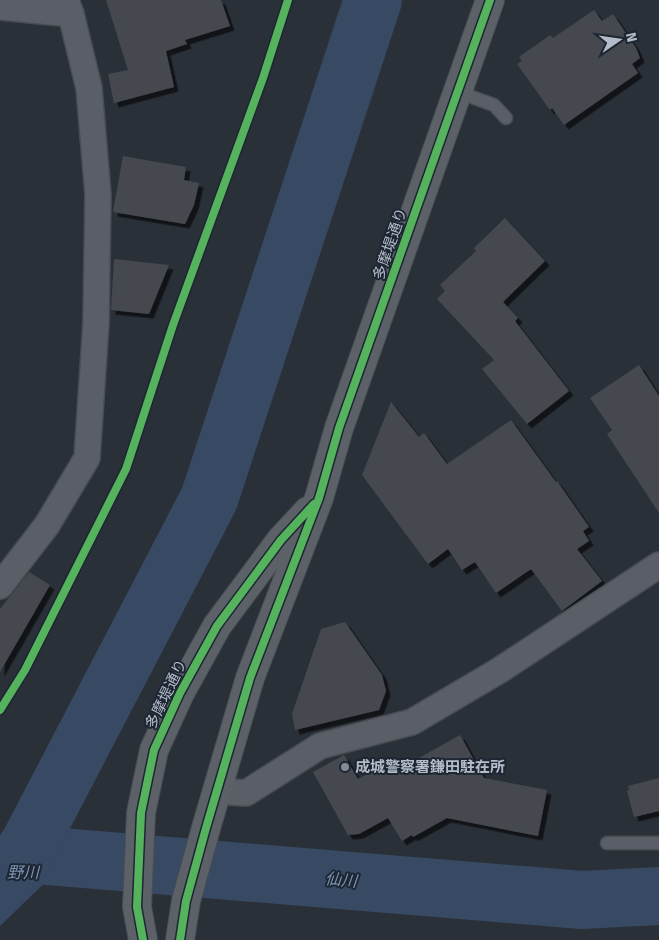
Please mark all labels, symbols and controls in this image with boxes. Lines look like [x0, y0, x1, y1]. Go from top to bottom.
north arrow [594, 15, 644, 65]
text: N [622, 31, 641, 44]
street label: 多摩堤通り [369, 206, 411, 282]
street label: 多摩堤通り [141, 656, 191, 732]
place label: 成城警察署鎌田駐在所 [355, 758, 505, 776]
marker: 成城警察署鎌田駐在所 [339, 761, 351, 773]
water label: 野川 [7, 863, 41, 882]
water label: 仙川 [324, 869, 360, 891]

